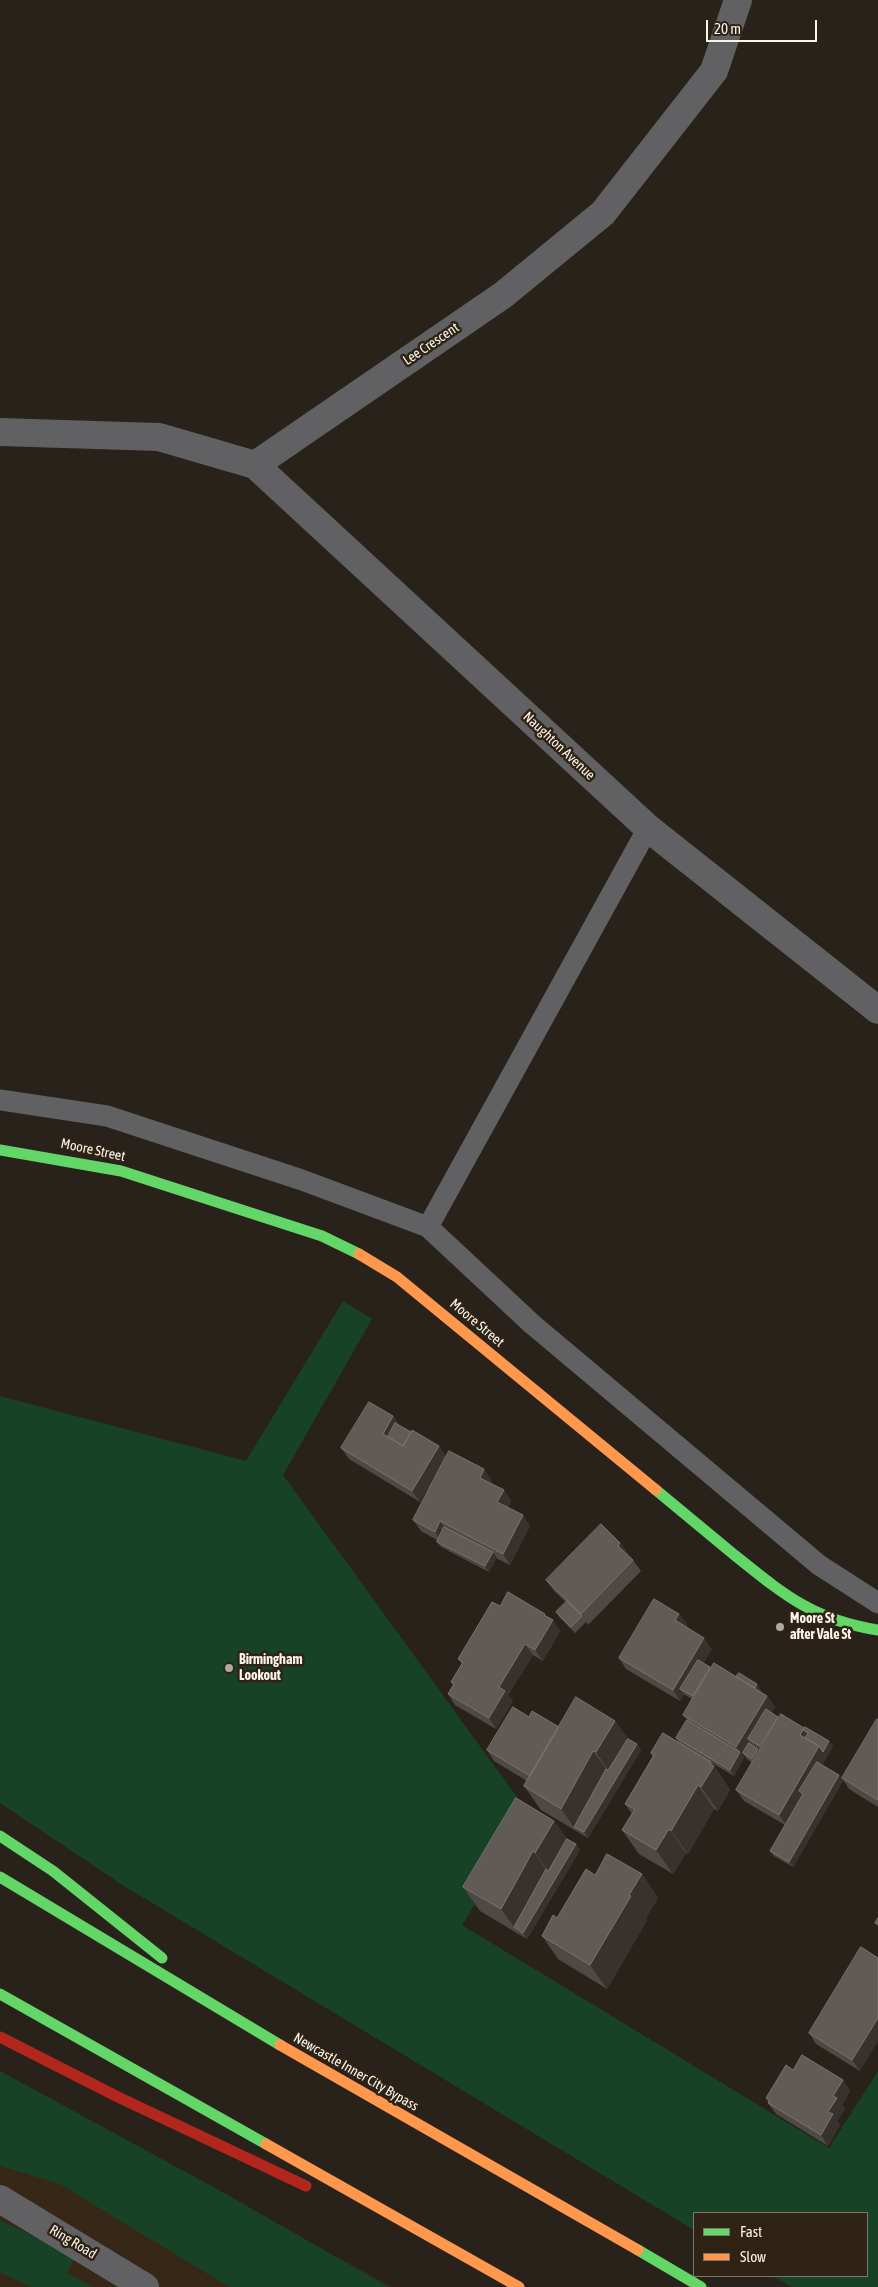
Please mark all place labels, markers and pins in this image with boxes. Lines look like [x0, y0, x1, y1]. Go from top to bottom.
place label: Moore St after Vale St [790, 1611, 851, 1644]
marker: Moore St after Vale St [774, 1621, 786, 1633]
place label: Birmingham Lookout [239, 1652, 302, 1684]
marker: Birmingham Lookout [223, 1662, 235, 1674]

